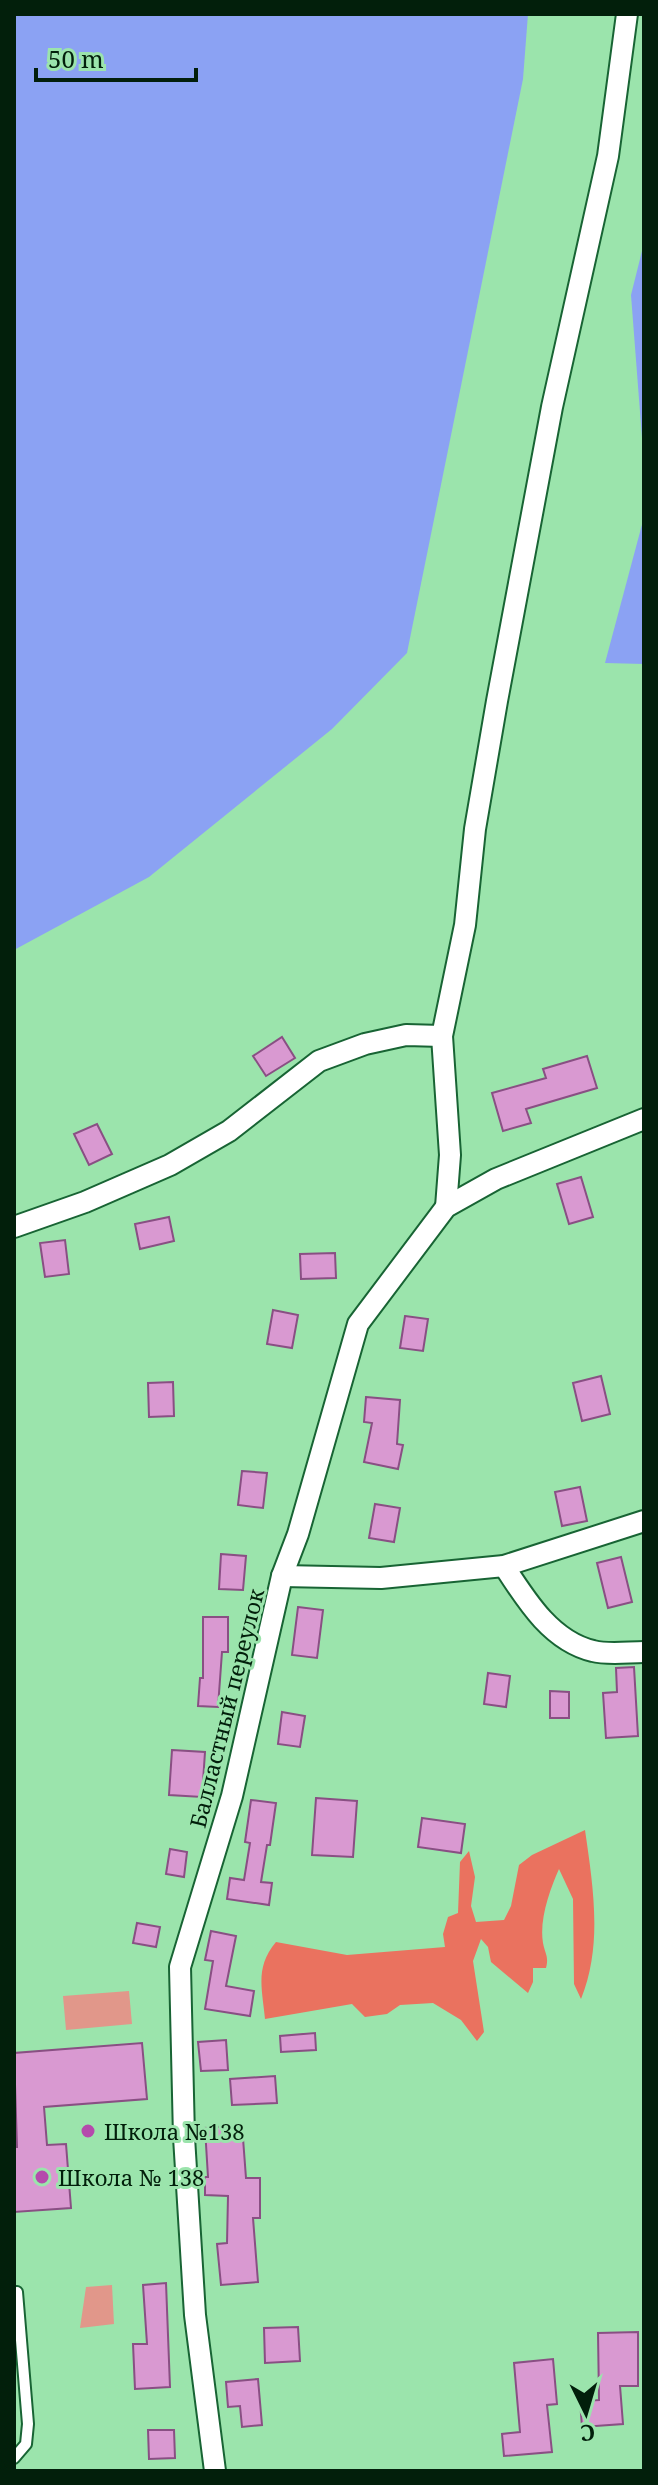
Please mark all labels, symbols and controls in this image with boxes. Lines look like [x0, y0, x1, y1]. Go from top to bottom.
scale bar [36, 32, 196, 82]
text: 50 m [48, 42, 104, 75]
street label: Балластный переулок [182, 1584, 270, 1831]
place label: Школа №138 [104, 2116, 245, 2146]
marker: Школа №138 [79, 2122, 97, 2140]
place label: Школа № 138 [58, 2162, 204, 2192]
marker: Школа № 138 [33, 2168, 51, 2186]
north arrow [546, 2373, 626, 2453]
text: С [579, 2418, 596, 2449]

